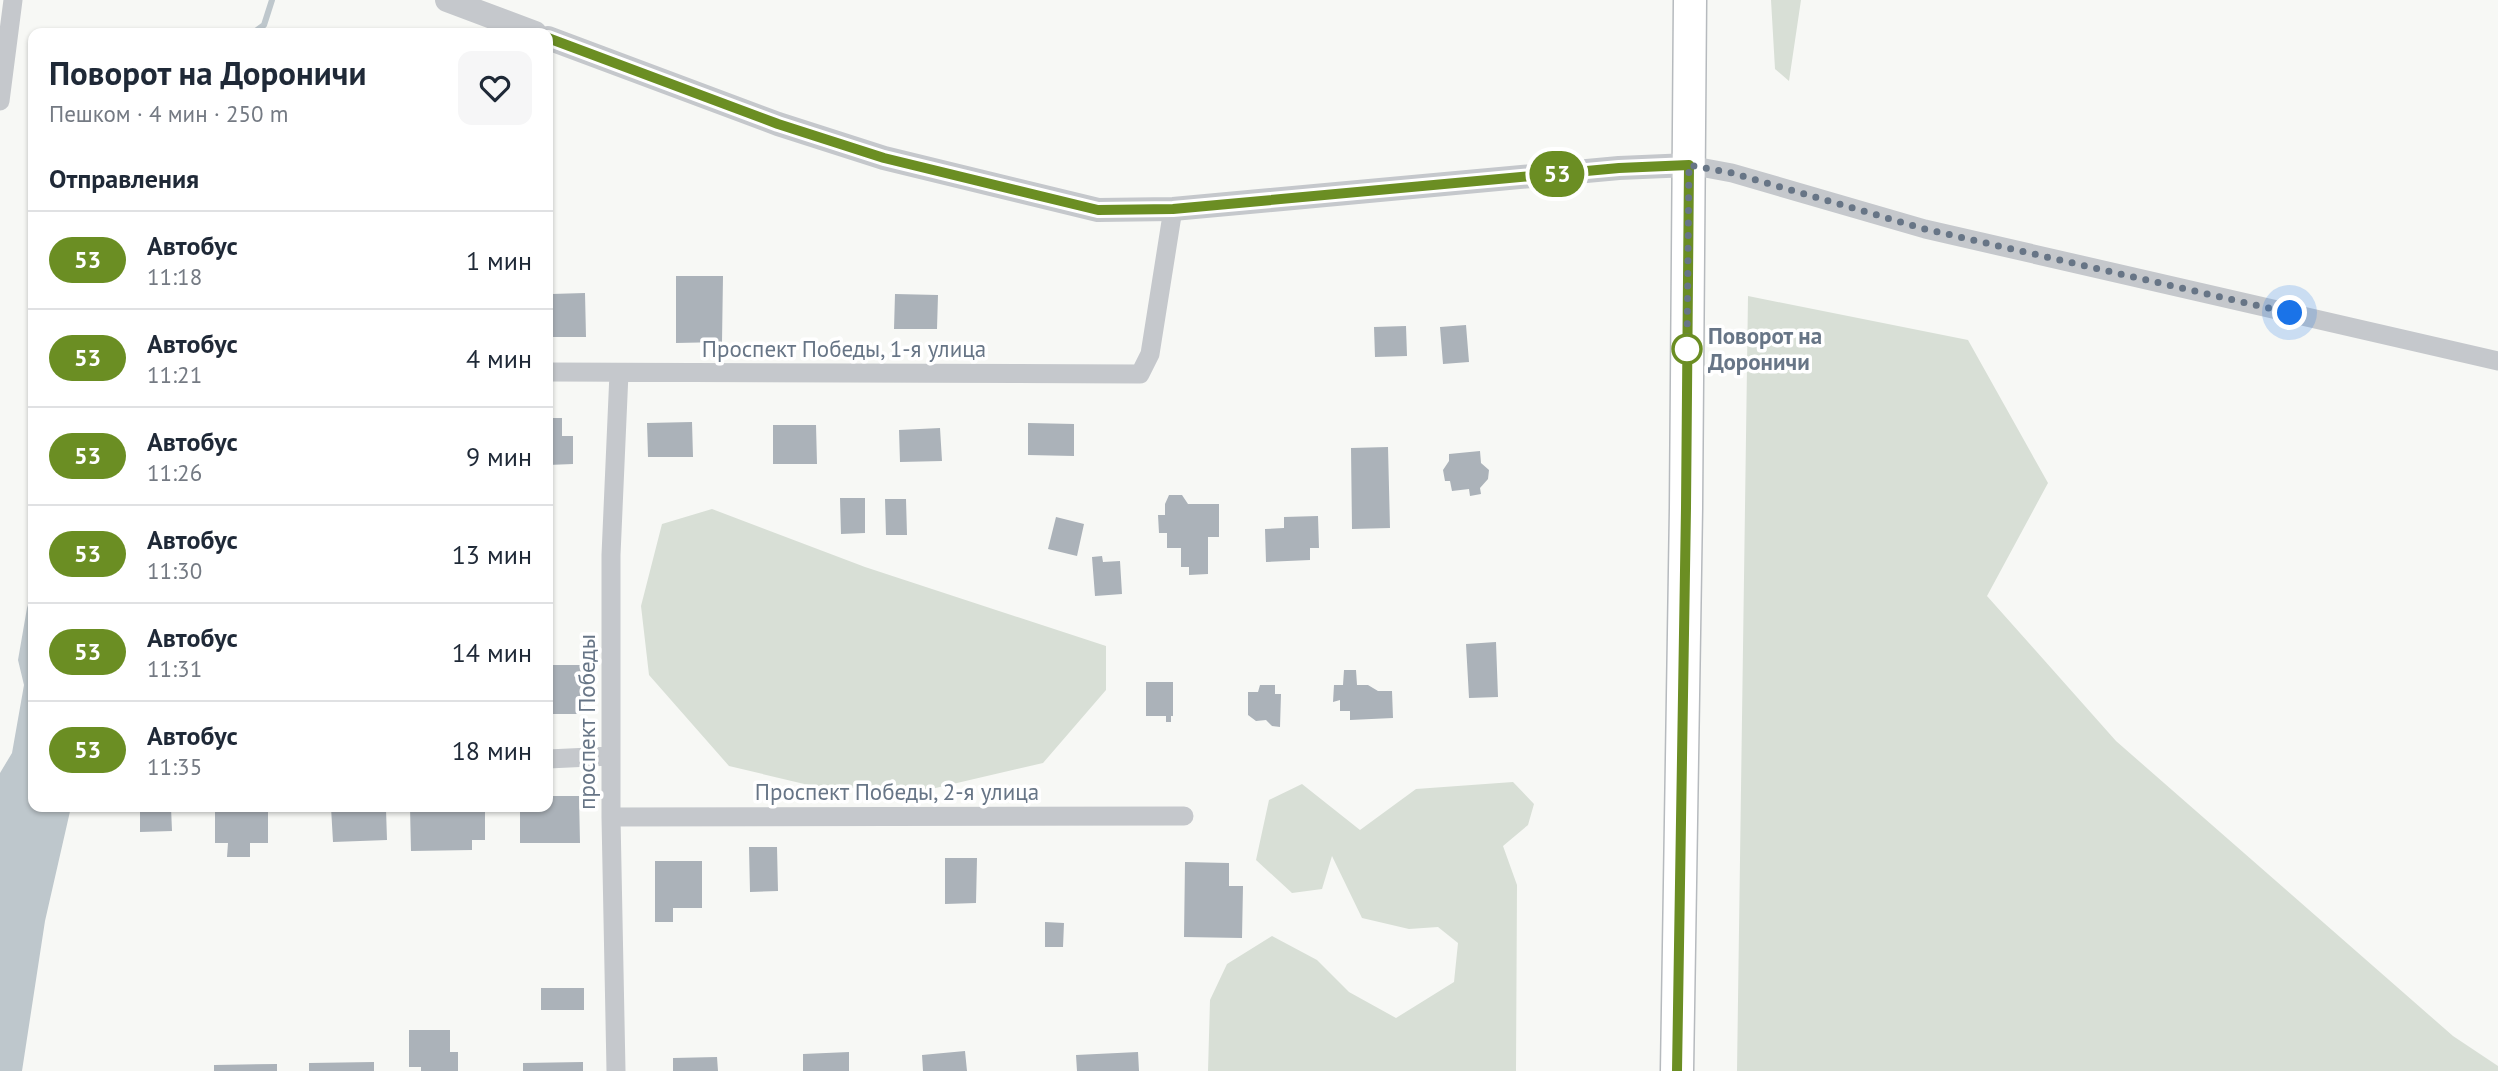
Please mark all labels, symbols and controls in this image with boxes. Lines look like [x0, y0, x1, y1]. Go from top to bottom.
text: Поворот на Дороничи [49, 51, 366, 94]
button: heart [458, 51, 532, 125]
text: Пешком · 4 мин · 250 m [49, 99, 288, 128]
line badge: 53 [1526, 151, 1588, 197]
text: 53 [1543, 158, 1571, 189]
text: Отправления [49, 162, 199, 195]
text: Автобус [147, 229, 238, 262]
text: 53 [74, 244, 101, 275]
text: 1 мин [466, 244, 532, 277]
text: 11:18 [147, 262, 202, 291]
your location [2272, 295, 2307, 330]
place label: Поворот на Дороничи [1708, 321, 1822, 376]
text: Автобус [147, 327, 238, 360]
street label: Проспект Победы, 1-я улица [702, 334, 986, 363]
marker: Поворот на Дороничи [1672, 334, 1702, 364]
text: 53 [74, 342, 101, 373]
text: 4 мин [466, 342, 532, 375]
text: 11:21 [147, 360, 202, 389]
text: Автобус [147, 425, 238, 458]
text: 53 [74, 440, 101, 471]
text: 9 мин [466, 440, 532, 473]
text: 11:26 [147, 458, 202, 487]
text: Автобус [147, 523, 238, 556]
text: 53 [74, 538, 101, 569]
text: 13 мин [452, 538, 532, 571]
text: 11:30 [147, 556, 202, 585]
text: Автобус [147, 621, 238, 654]
street label: проспект Победы [572, 634, 601, 810]
text: 53 [74, 636, 101, 667]
text: 14 мин [452, 636, 532, 669]
text: 11:31 [147, 654, 202, 683]
text: Автобус [147, 719, 238, 752]
text: 53 [74, 734, 101, 765]
text: 18 мин [452, 734, 532, 767]
text: 11:35 [147, 752, 202, 781]
street label: Проспект Победы, 2-я улица [755, 777, 1039, 806]

